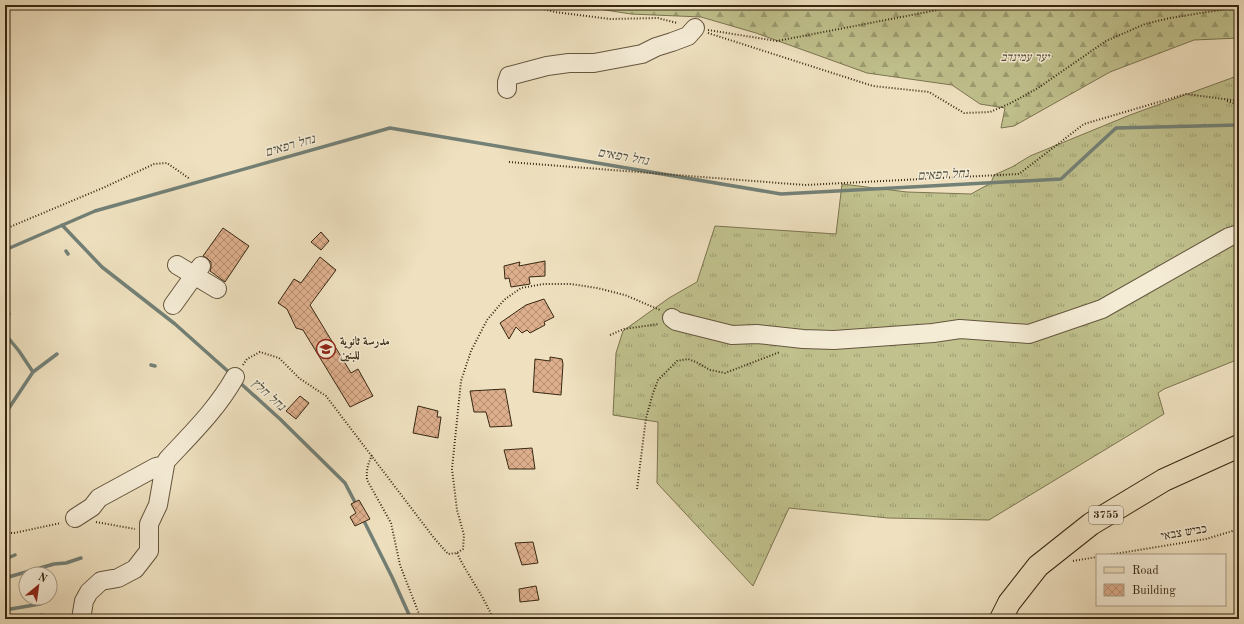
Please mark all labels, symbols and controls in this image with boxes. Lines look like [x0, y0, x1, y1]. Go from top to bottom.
park label: יער עמינדב [1001, 52, 1051, 64]
water label: נחל רפאים [263, 131, 318, 159]
water label: נחל רפאים [596, 145, 651, 168]
water label: נחל רפאים [917, 166, 971, 183]
place label: مدرسة ثانوية للبنين [340, 335, 390, 362]
school or university icon: مدرسة ثانوية للبنين [315, 338, 337, 360]
water label: נחל חלץ [249, 376, 289, 414]
road number: 3755 [1089, 506, 1123, 524]
street label: כביש צבאי [1160, 523, 1208, 543]
legend [1096, 554, 1226, 606]
text: Road [1132, 565, 1159, 577]
north arrow [18, 566, 58, 606]
text: N [36, 572, 49, 586]
text: Building [1132, 585, 1176, 597]

